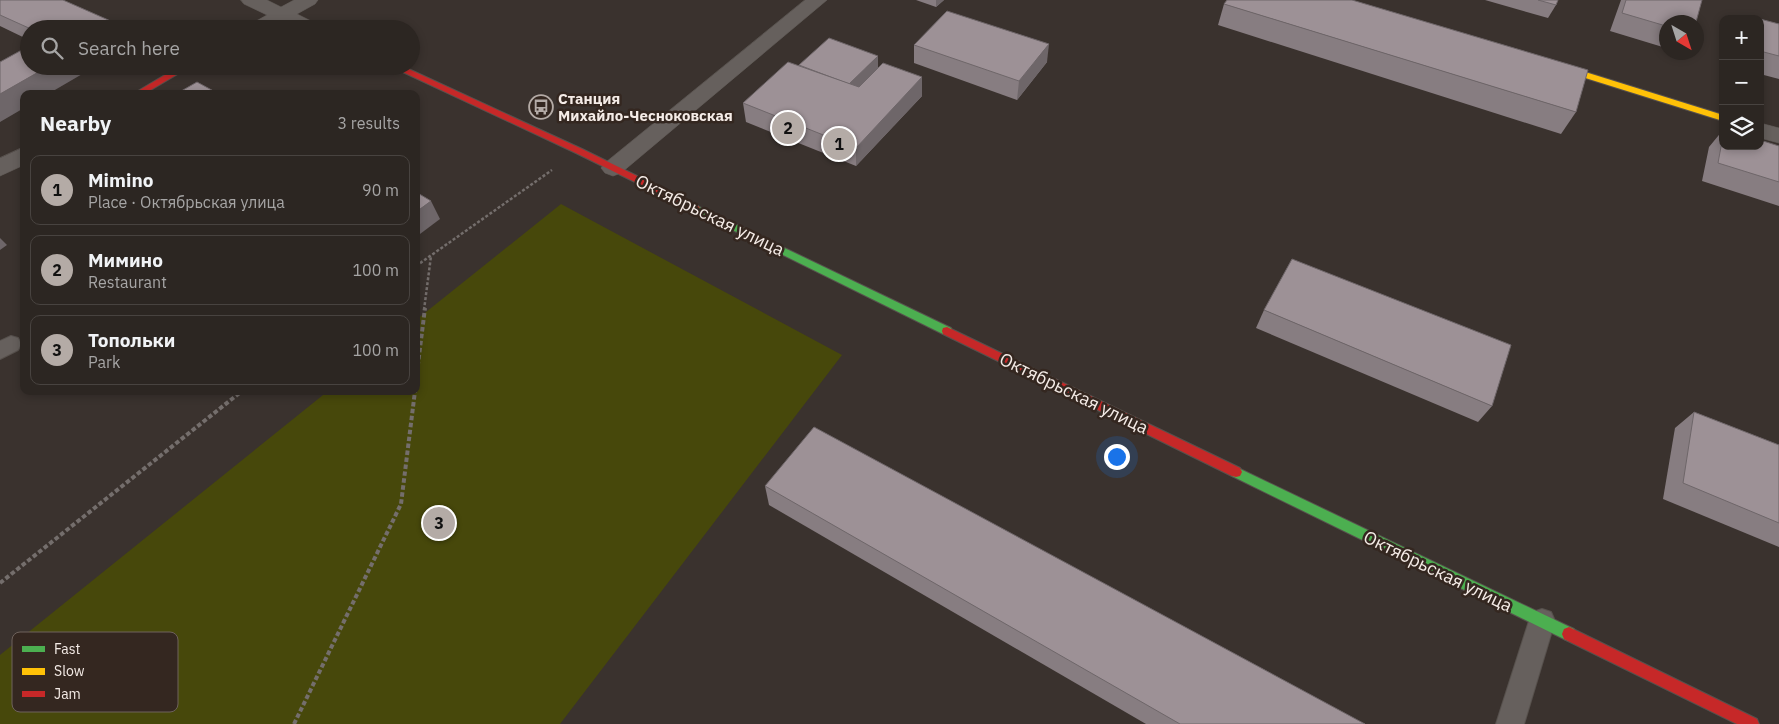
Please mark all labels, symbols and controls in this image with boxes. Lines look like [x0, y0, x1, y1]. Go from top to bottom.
north arrow [1659, 15, 1704, 60]
map controls [1719, 15, 1764, 150]
button: + [1719, 15, 1764, 60]
search box [20, 20, 420, 75]
icon: search [38, 34, 66, 62]
text: Search here [78, 36, 180, 60]
button: − [1719, 60, 1764, 105]
place label: Станция Михайло-Чесноковская [558, 89, 733, 125]
bus stop icon: Станция Михайло-Чесноковская [528, 94, 554, 120]
button: layers [1719, 105, 1764, 150]
text: Nearby [40, 109, 111, 137]
pin: 2 [772, 109, 804, 147]
text: 3 results [337, 113, 400, 133]
pin: 1 [823, 125, 855, 163]
text: Mimino [88, 168, 153, 192]
street label: Октябрьская улица [632, 169, 789, 261]
text: 1 [52, 180, 62, 200]
text: 90 m [362, 180, 399, 200]
text: Place · Октябрьская улица [88, 192, 285, 212]
text: Мимино [88, 248, 163, 272]
text: 2 [52, 260, 62, 280]
text: 100 m [352, 260, 399, 280]
text: Restaurant [88, 272, 167, 292]
text: Топольки [88, 328, 175, 352]
text: 3 [52, 340, 62, 360]
text: 100 m [352, 340, 399, 360]
street label: Октябрьская улица [996, 347, 1153, 439]
text: Park [88, 352, 120, 372]
your location [1104, 444, 1130, 470]
pin: 3 [423, 504, 455, 542]
street label: Октябрьская улица [1360, 525, 1517, 617]
legend [12, 632, 178, 712]
text: Fast [54, 640, 80, 658]
text: Slow [54, 662, 85, 680]
text: Jam [54, 685, 81, 703]

